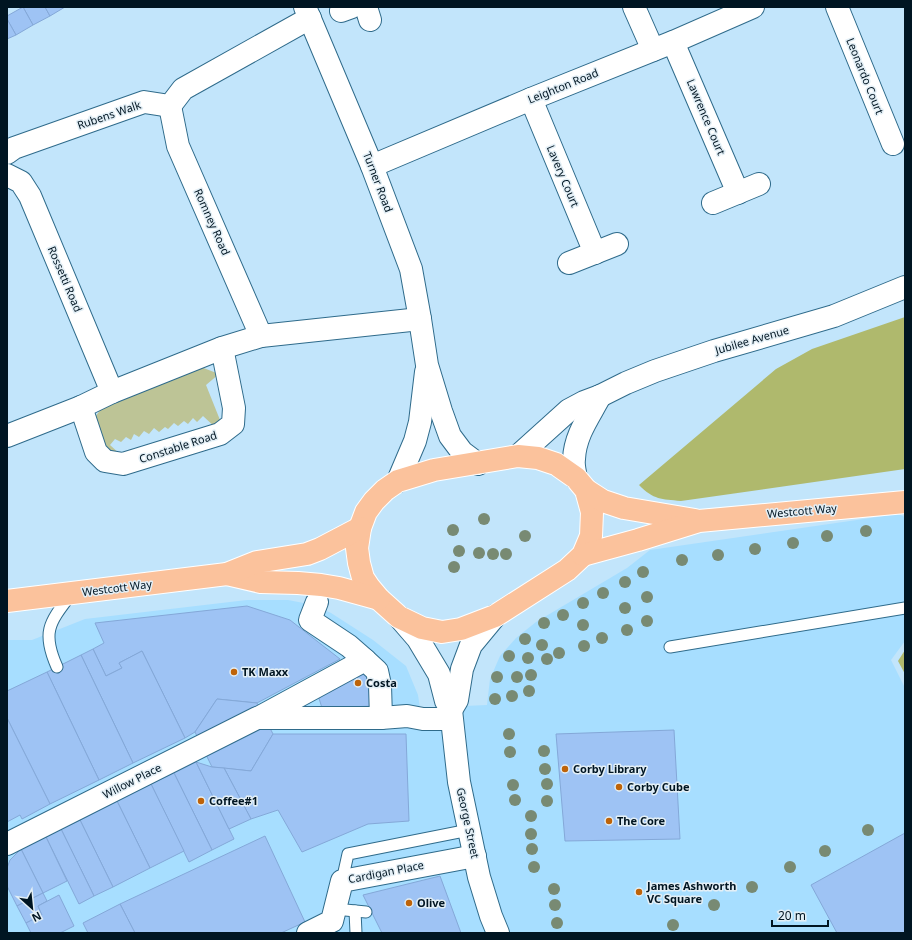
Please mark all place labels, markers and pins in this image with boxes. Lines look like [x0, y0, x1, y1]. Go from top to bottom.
place label: TK Maxx [242, 664, 289, 679]
marker: TK Maxx [229, 667, 239, 677]
place label: Costa [366, 675, 397, 690]
marker: Costa [353, 678, 363, 688]
place label: Corby Library [573, 761, 647, 776]
marker: Corby Library [560, 764, 570, 774]
place label: Corby Cube [627, 779, 690, 794]
marker: Corby Cube [614, 782, 624, 792]
place label: Coffee#1 [209, 793, 258, 808]
marker: Coffee#1 [196, 796, 206, 806]
place label: The Core [617, 813, 666, 828]
marker: The Core [604, 816, 614, 826]
place label: James Ashworth VC Square [646, 878, 736, 906]
marker: James Ashworth VC Square [634, 887, 644, 897]
place label: Olive [417, 895, 446, 910]
marker: Olive [404, 898, 414, 908]

